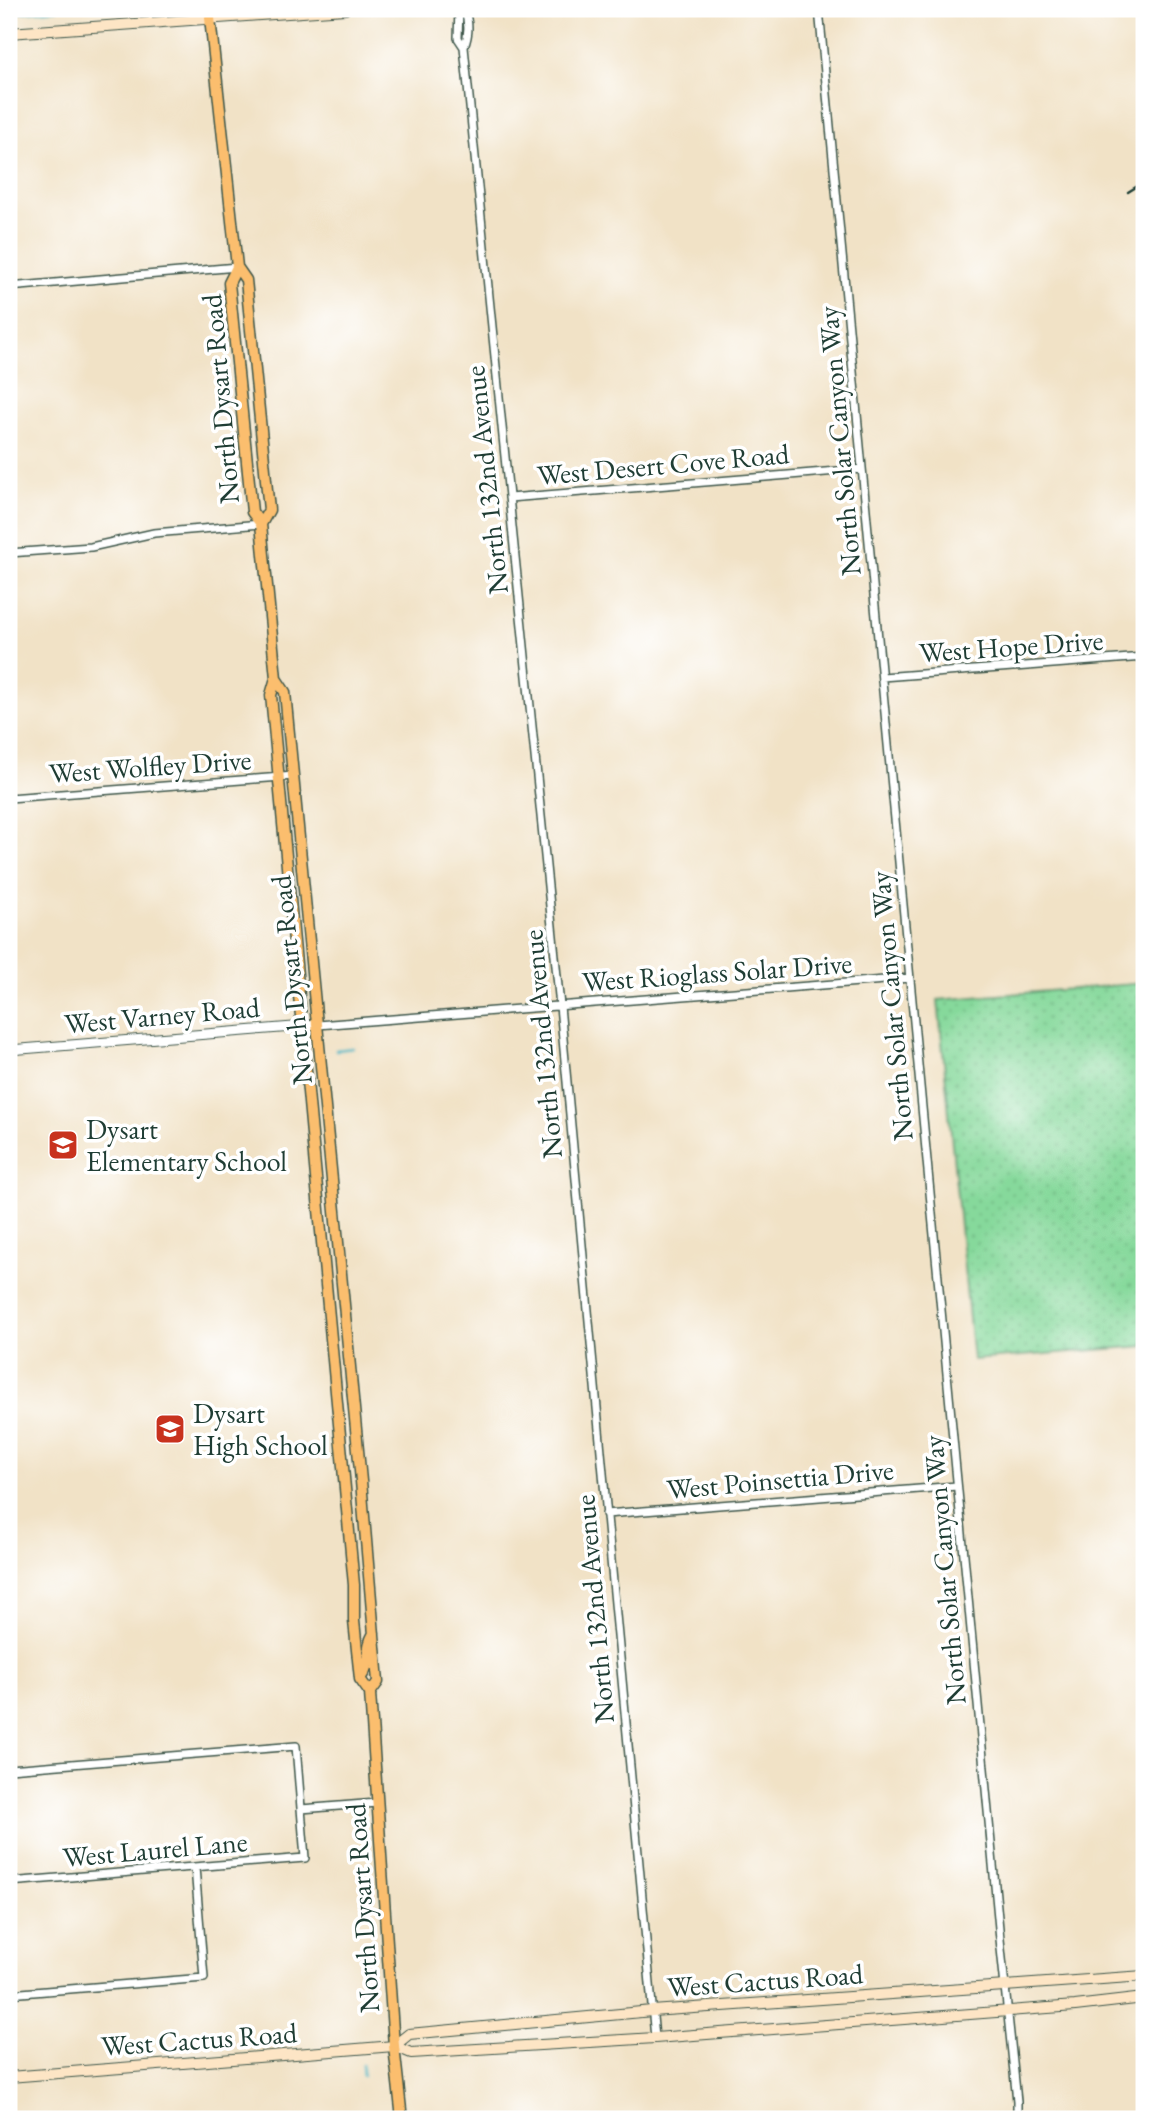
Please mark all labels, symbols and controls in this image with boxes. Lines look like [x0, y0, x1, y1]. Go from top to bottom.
street label: North Dysart Road [193, 292, 247, 505]
street label: North Solar Canyon Way [809, 304, 869, 577]
street label: North 132nd Avenue [456, 364, 516, 596]
street label: West Desert Cove Road [535, 435, 791, 493]
street label: West Hope Drive [918, 622, 1104, 670]
street label: West Wolfley Drive [47, 741, 253, 791]
street label: North Solar Canyon Way [861, 869, 921, 1142]
street label: North Dysart Road [262, 873, 320, 1086]
street label: North 132nd Avenue [514, 928, 570, 1160]
street label: West Rioglass Solar Drive [581, 945, 853, 999]
street label: West Varney Road [63, 988, 262, 1041]
place label: Dysart Elementary School [86, 1111, 287, 1179]
school or university icon: Dysart Elementary School [46, 1128, 80, 1162]
place label: Dysart High School [193, 1395, 328, 1463]
school or university icon: Dysart High School [153, 1412, 187, 1446]
street label: North Solar Canyon Way [914, 1433, 974, 1706]
street label: West Poinsettia Drive [665, 1451, 895, 1507]
street label: North 132nd Avenue [566, 1493, 622, 1725]
street label: North Dysart Road [337, 1801, 387, 2014]
street label: West Laurel Lane [61, 1823, 249, 1875]
street label: West Cactus Road [666, 1955, 865, 2005]
street label: West Cactus Road [100, 2014, 299, 2064]

